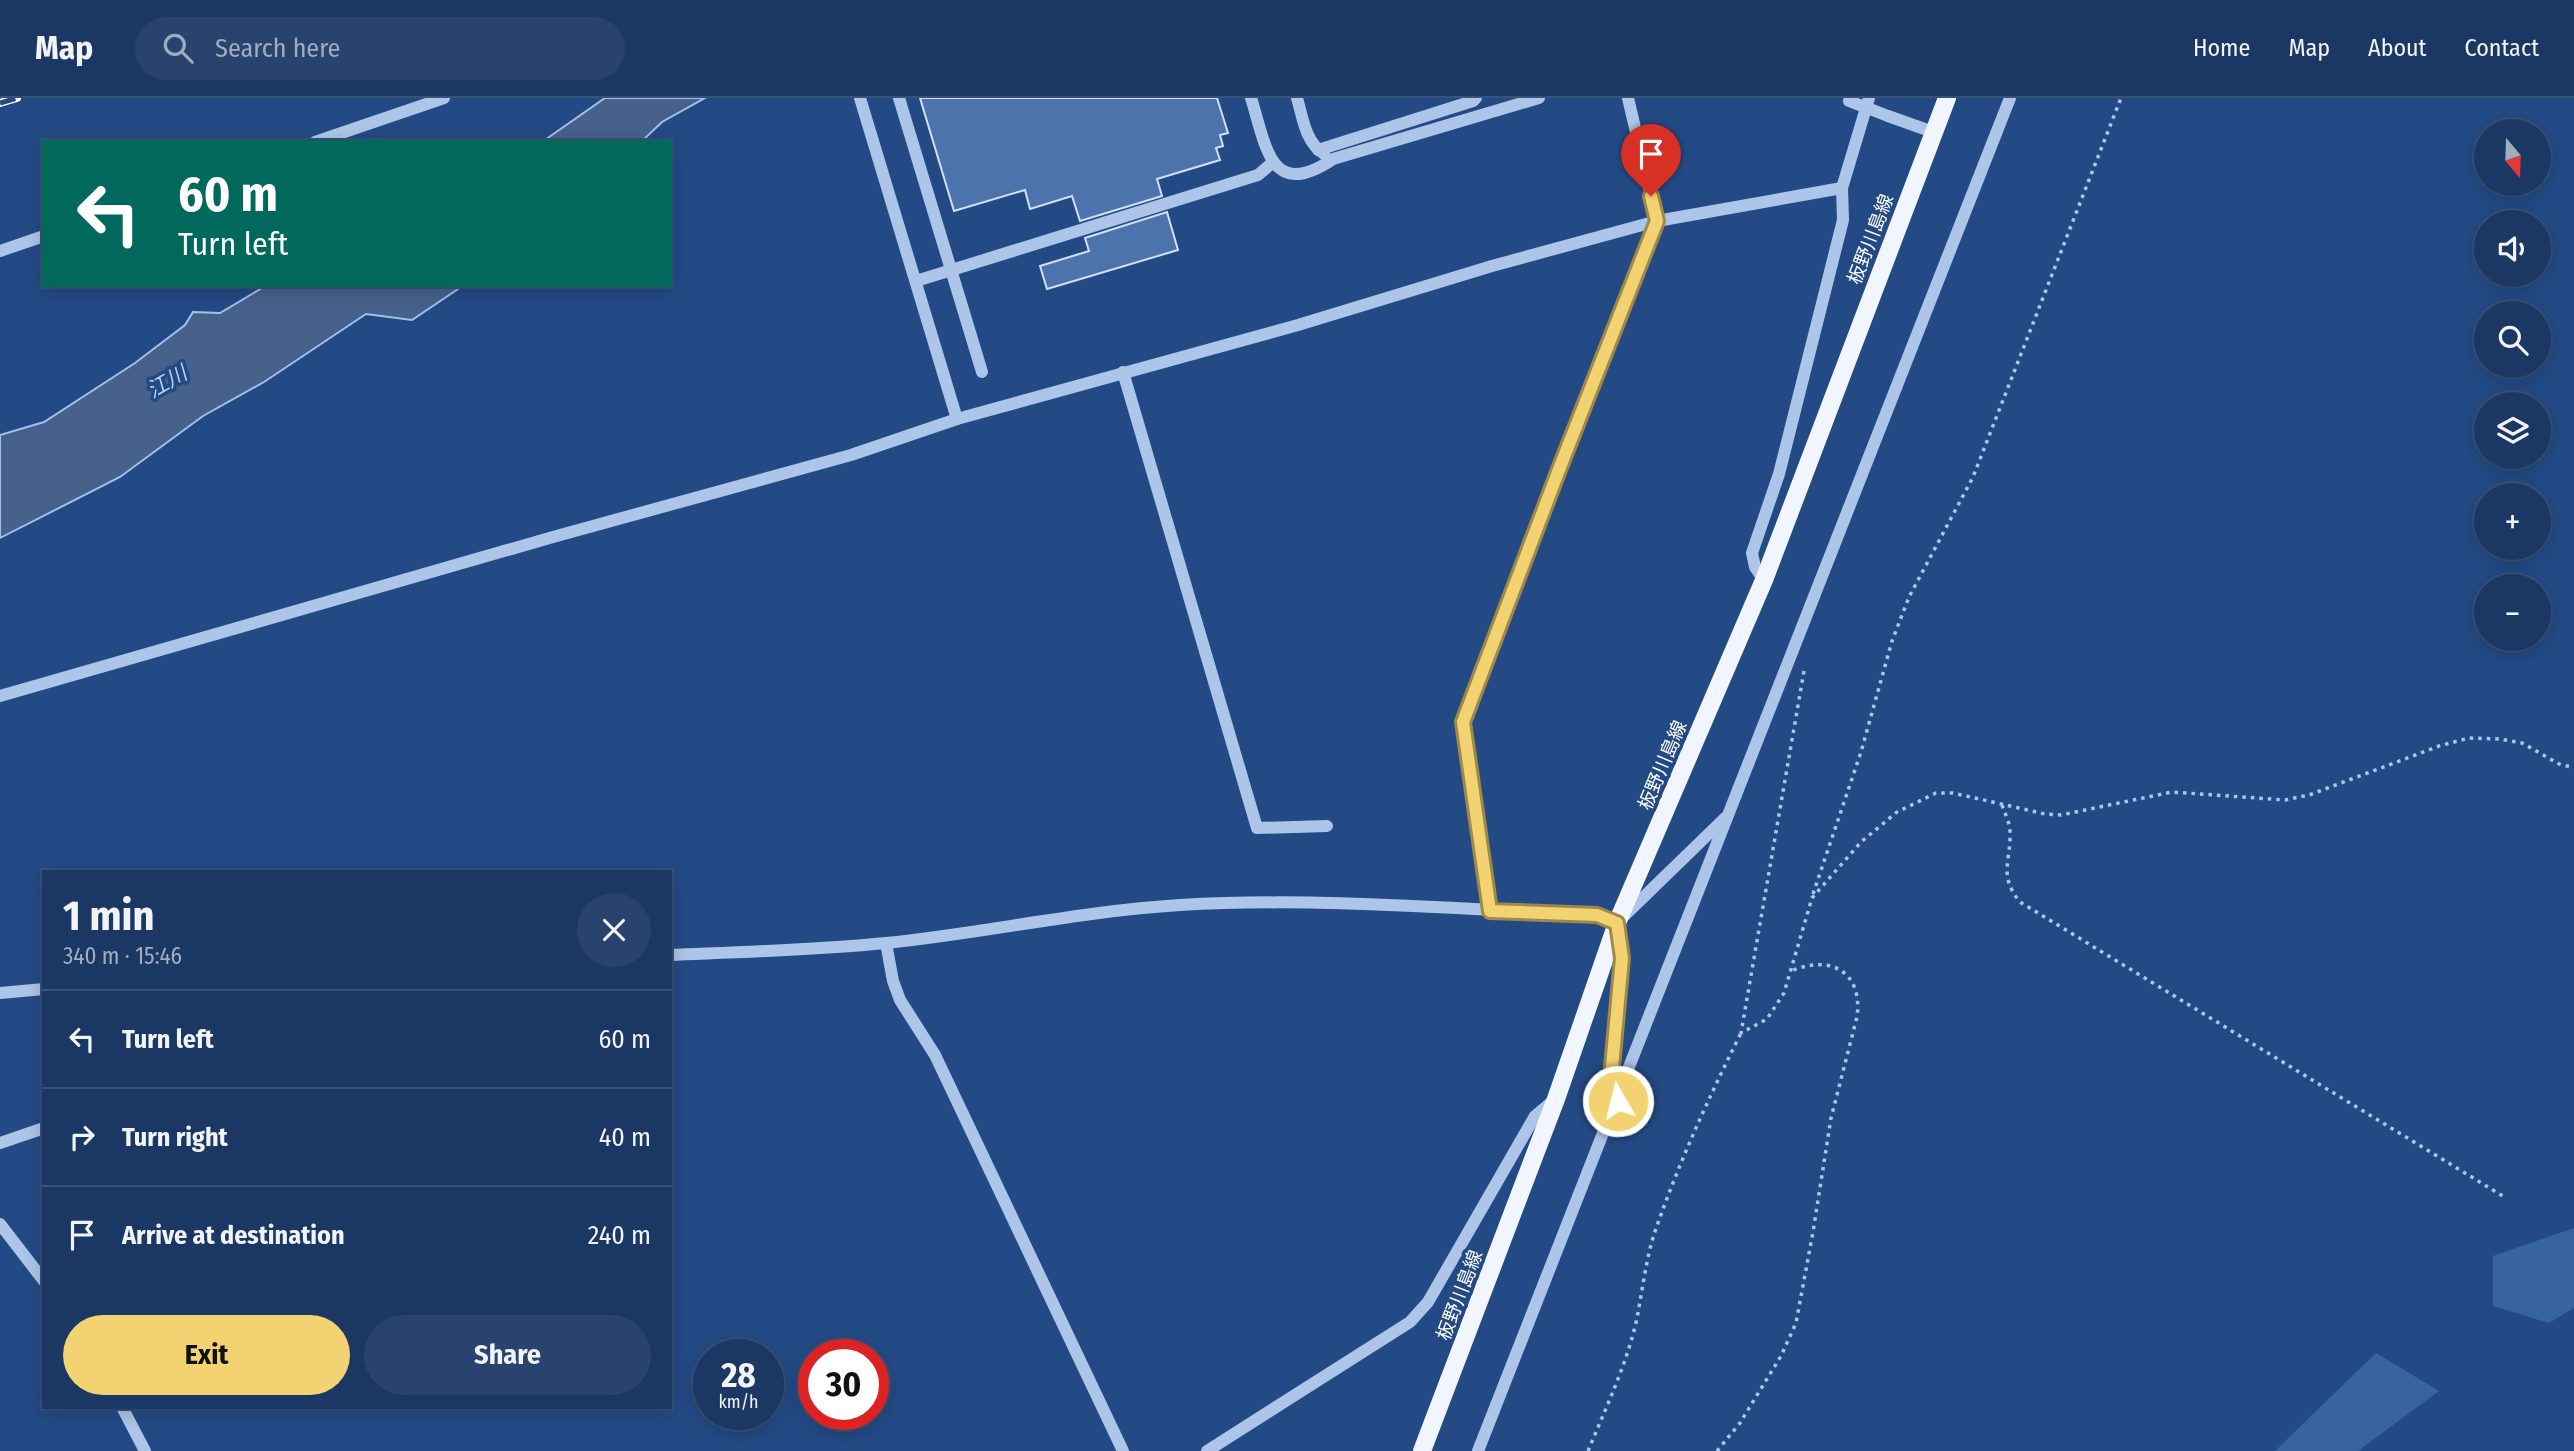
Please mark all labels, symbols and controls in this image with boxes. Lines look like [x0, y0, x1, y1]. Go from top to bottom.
search box [135, 17, 625, 80]
text: Map [35, 28, 93, 68]
icon: search [159, 29, 197, 67]
text: Search here [215, 33, 340, 64]
text: Home [2193, 34, 2250, 62]
text: Map [2288, 34, 2330, 62]
text: About [2368, 34, 2426, 62]
text: Contact [2464, 34, 2539, 62]
north arrow [2474, 119, 2552, 196]
map controls [2474, 119, 2551, 651]
pin [1621, 124, 1681, 196]
icon: arrive [1632, 135, 1670, 173]
text: 60 m [178, 165, 278, 224]
icon: left [63, 168, 154, 259]
street label: 板野川島線 [1843, 191, 1898, 288]
button: sound [2474, 210, 2551, 287]
text: Turn left [178, 225, 288, 263]
button: search [2474, 301, 2551, 378]
water label: 江川 [142, 359, 193, 404]
button: layers [2474, 392, 2551, 469]
button: + [2474, 483, 2551, 560]
button: − [2474, 574, 2551, 651]
street label: 板野川島線 [1633, 717, 1692, 813]
text: 1 min [63, 891, 154, 941]
button: close [577, 893, 651, 967]
text: 340 m · 15:46 [63, 942, 182, 970]
icon: left [63, 1020, 101, 1058]
text: Turn left [122, 1024, 214, 1055]
text: 60 m [598, 1024, 651, 1055]
position arrow [1581, 1064, 1655, 1138]
icon: right [63, 1118, 101, 1156]
text: Turn right [122, 1122, 228, 1153]
text: 40 m [599, 1122, 651, 1153]
icon: arrive [63, 1216, 101, 1254]
text: Arrive at destination [122, 1220, 345, 1251]
text: 240 m [588, 1220, 651, 1251]
street label: 板野川島線 [1432, 1247, 1487, 1344]
button: Exit [63, 1315, 350, 1395]
button: Share [364, 1315, 651, 1395]
speed limit sign: 30 [798, 1339, 889, 1430]
text: 28 [721, 1354, 756, 1396]
text: km/h [718, 1391, 759, 1413]

